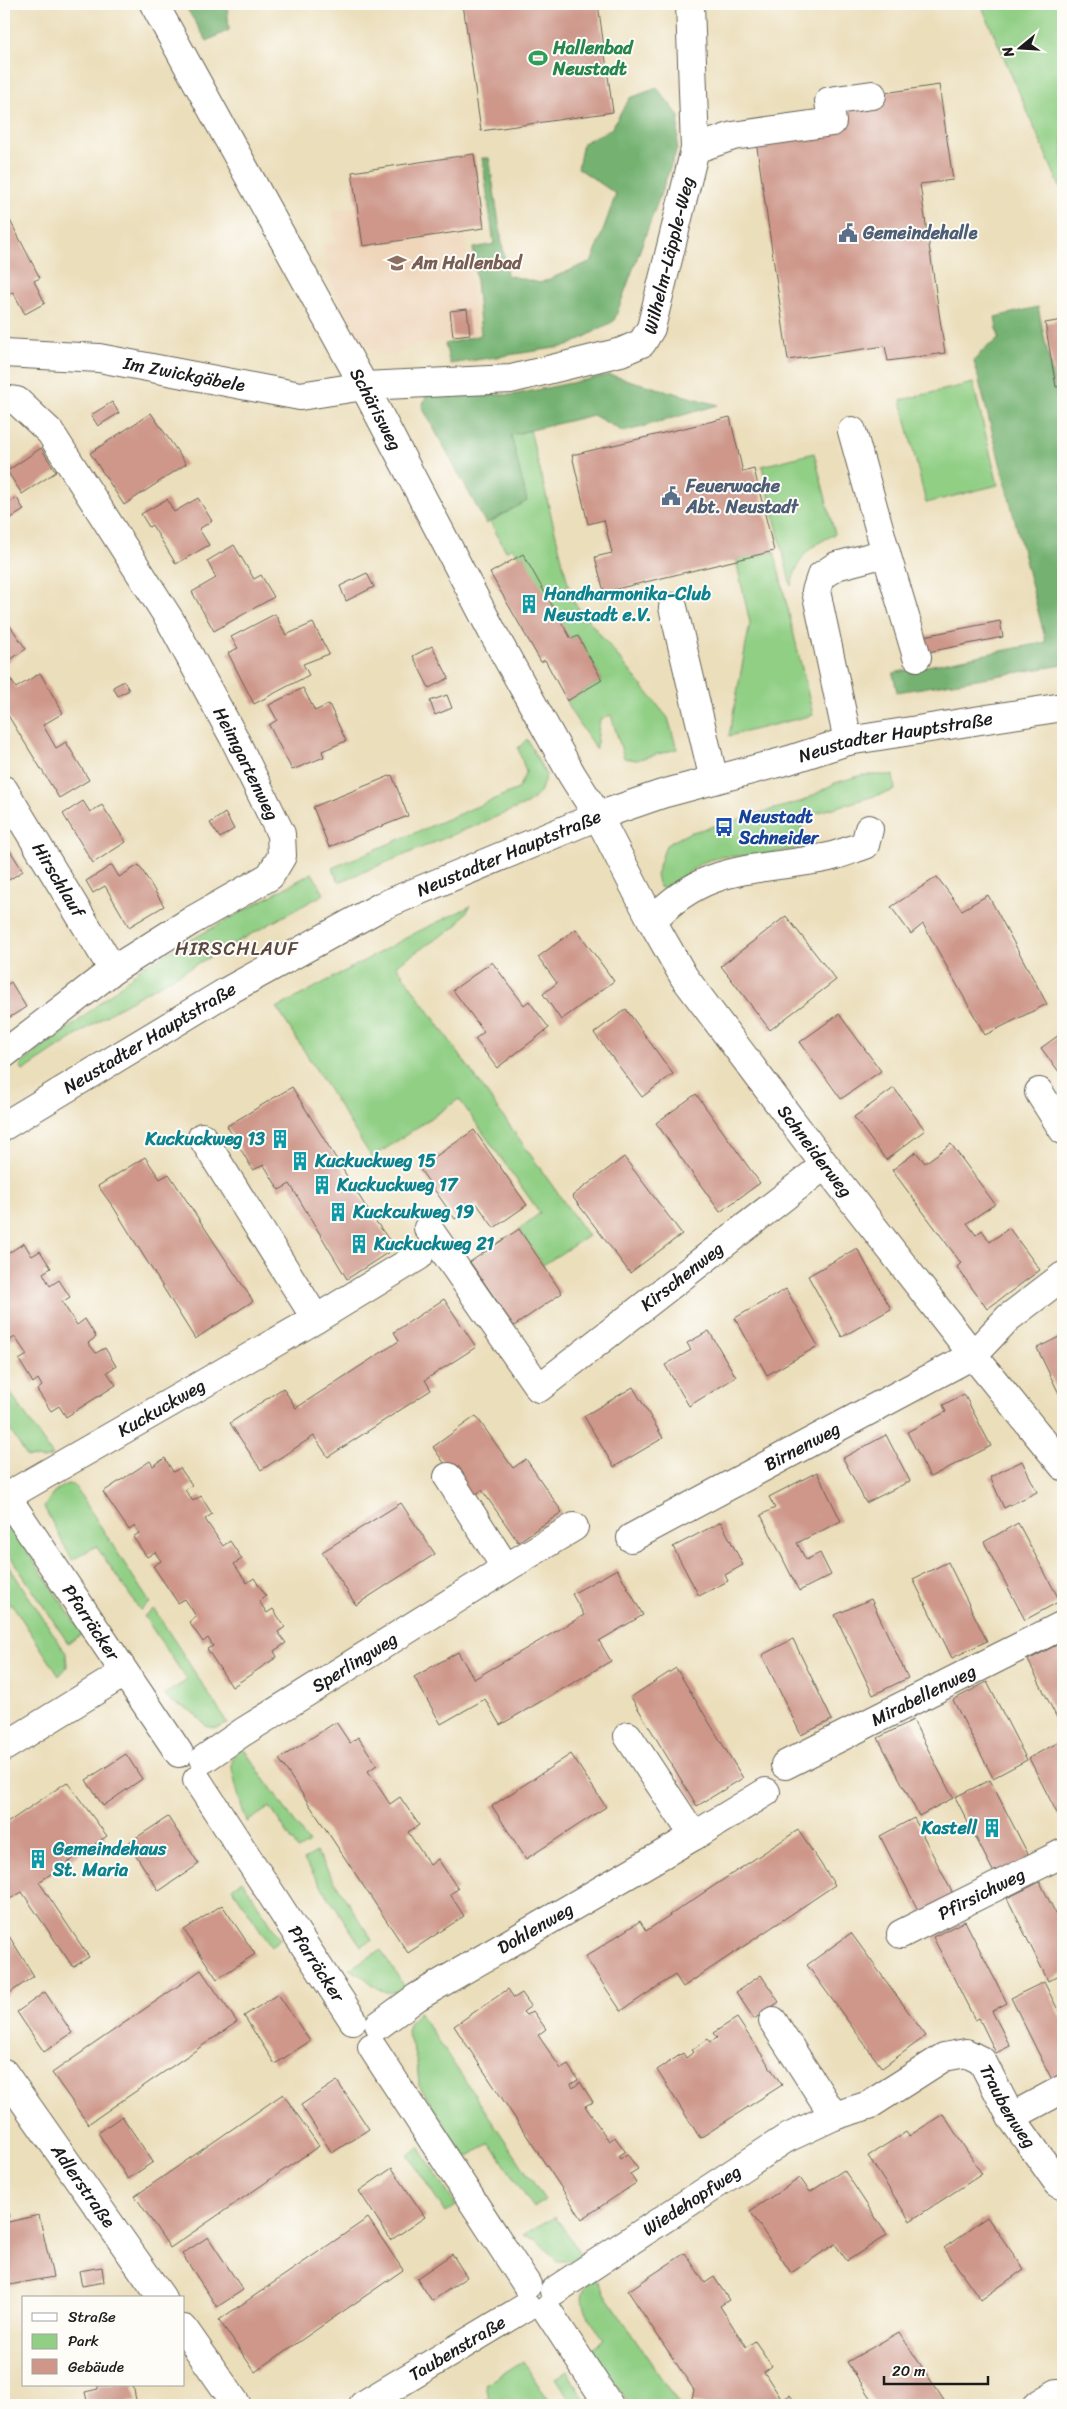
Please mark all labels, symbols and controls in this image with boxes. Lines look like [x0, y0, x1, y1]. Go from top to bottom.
north arrow [994, 22, 1044, 72]
place label: Hallenbad Neustadt [552, 32, 634, 85]
text: N [995, 43, 1022, 61]
sports icon: Hallenbad Neustadt [527, 47, 549, 69]
street label: Wilhelm-Läpple-Weg [634, 173, 704, 338]
place label: Gemeindehalle [862, 217, 978, 249]
public building icon: Gemeindehalle [837, 222, 859, 244]
place label: Am Hallenbad [411, 247, 523, 279]
school or university icon: Am Hallenbad [386, 252, 408, 274]
street label: Im Zwickgäbele [120, 347, 248, 401]
street label: Schärisweg [341, 362, 411, 457]
place label: Feuerwache Abt. Neustadt [685, 470, 800, 523]
public building icon: Feuerwache Abt. Neustadt [660, 485, 682, 507]
place label: Handharmonika-Club Neustadt e.V. [543, 578, 711, 631]
building icon: Handharmonika-Club Neustadt e.V. [518, 593, 540, 615]
street label: Heimgartenweg [204, 701, 288, 826]
street label: Neustadter Hauptstraße [794, 702, 995, 772]
street label: Neustadter Hauptstraße [412, 800, 606, 906]
place label: Neustadt Schneider [738, 801, 820, 854]
bus stop icon: Neustadt Schneider [713, 816, 735, 838]
street label: Hirschlauf [23, 836, 95, 926]
district label: HIRSCHLAUF [175, 932, 299, 965]
street label: Neustadter Hauptstraße [57, 973, 242, 1103]
street label: Schneiderweg [769, 1098, 861, 1205]
place label: Kuckuckweg 13 [144, 1123, 265, 1155]
building icon: Kuckuckweg 13 [269, 1128, 291, 1150]
place label: Kuckuckweg 15 [314, 1145, 436, 1177]
building icon: Kuckuckweg 15 [289, 1150, 311, 1172]
place label: Kuckuckweg 17 [336, 1169, 459, 1201]
building icon: Kuckuckweg 17 [311, 1174, 333, 1196]
place label: Kuckcukweg 19 [352, 1196, 474, 1228]
building icon: Kuckcukweg 19 [327, 1201, 349, 1223]
place label: Kuckuckweg 21 [373, 1228, 495, 1260]
building icon: Kuckuckweg 21 [348, 1233, 370, 1255]
street label: Kirschenweg [633, 1233, 731, 1320]
street label: Kuckuckweg [111, 1370, 212, 1446]
street label: Birnenweg [758, 1413, 846, 1480]
street label: Pfarräcker [54, 1577, 130, 1669]
street label: Sperlingweg [305, 1623, 404, 1702]
street label: Mirabellenweg [865, 1655, 982, 1735]
place label: Kastell [920, 1812, 978, 1844]
building icon: Kastell [981, 1817, 1003, 1839]
place label: Gemeindehaus St. Maria [52, 1833, 167, 1886]
building icon: Gemeindehaus St. Maria [27, 1848, 49, 1870]
street label: Pfirsichweg [932, 1858, 1031, 1929]
street label: Dohlenweg [491, 1893, 580, 1963]
street label: Pfarräcker [279, 1918, 354, 2010]
street label: Traubenweg [970, 2058, 1045, 2155]
street label: Adlerstraße [42, 2136, 124, 2235]
street label: Wiedehopfweg [636, 2156, 748, 2245]
legend [22, 2296, 185, 2386]
text: Straße [68, 2304, 116, 2330]
street label: Taubenstraße [402, 2307, 512, 2390]
text: Park [68, 2328, 99, 2354]
text: Gebäude [68, 2354, 124, 2380]
scale bar [884, 2354, 988, 2386]
text: 20 m [892, 2358, 926, 2384]

